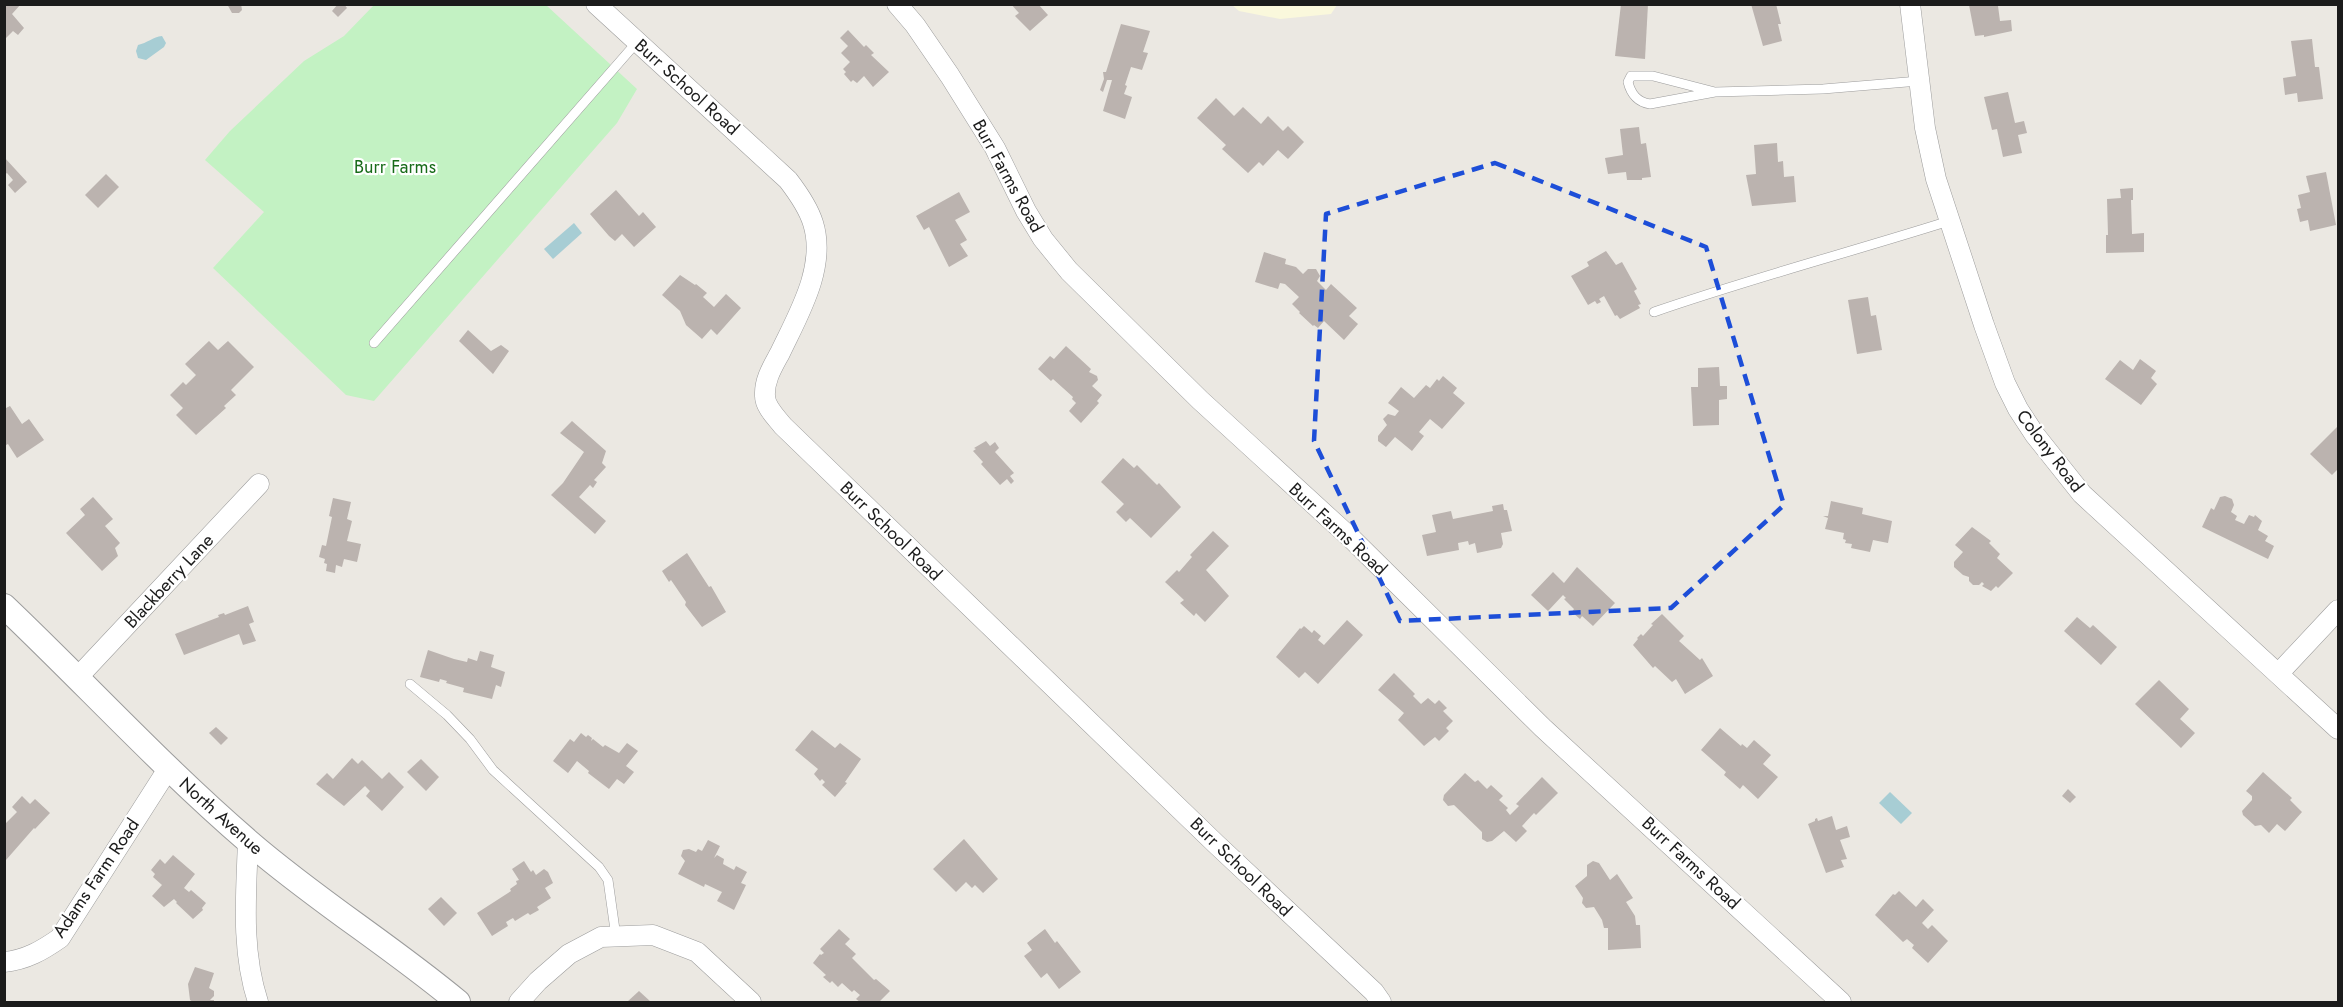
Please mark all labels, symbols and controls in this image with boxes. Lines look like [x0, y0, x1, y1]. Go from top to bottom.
street label: Burr School Road [629, 33, 745, 141]
street label: Burr Farms Road [966, 115, 1050, 237]
park label: Burr Farms [354, 154, 436, 180]
street label: Colony Road [2010, 404, 2090, 498]
street label: Burr School Road [834, 475, 948, 587]
street label: Burr Farms Road [1283, 477, 1393, 581]
street label: Blackberry Lane [118, 528, 220, 634]
street label: North Avenue [173, 771, 269, 861]
street label: Burr School Road [1184, 811, 1298, 923]
street label: Burr Farms Road [1636, 811, 1746, 915]
street label: Adams Farm Road [46, 813, 146, 943]

